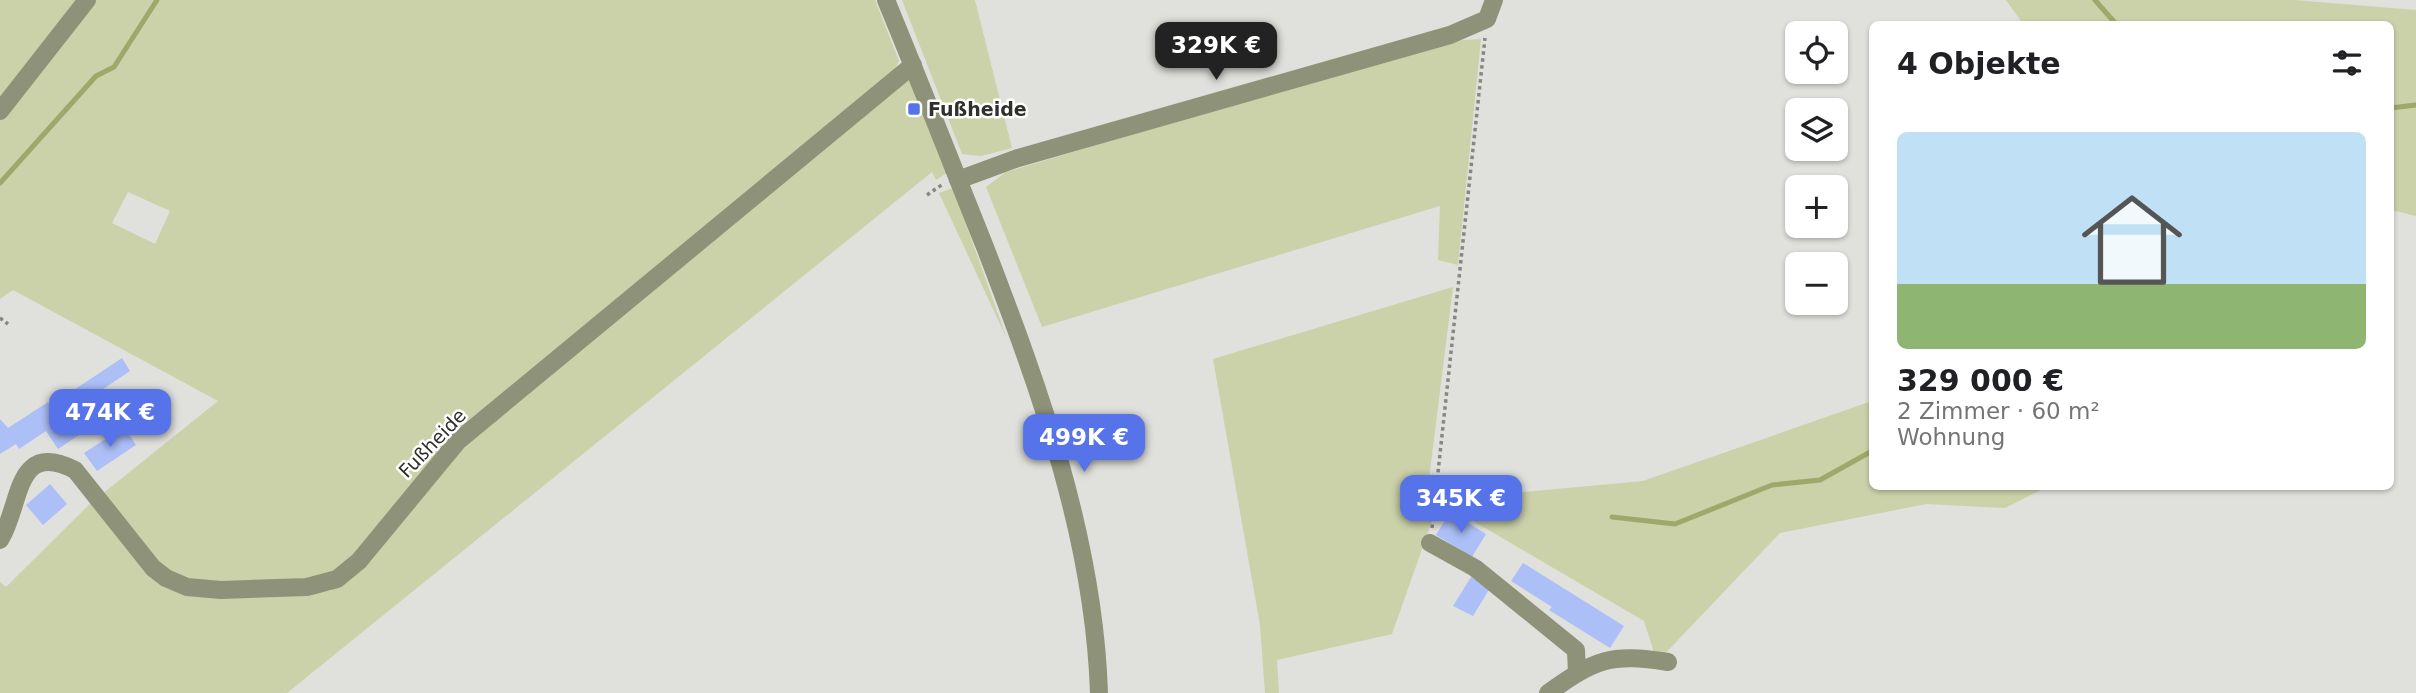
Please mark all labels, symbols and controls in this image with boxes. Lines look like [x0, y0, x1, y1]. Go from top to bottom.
map controls [1785, 21, 1848, 315]
button: locate [1785, 21, 1848, 84]
pin: 329K € [1159, 22, 1273, 82]
text: 329K € [1171, 32, 1261, 58]
icon: filters [2328, 44, 2366, 82]
text: 4 Objekte [1897, 46, 2061, 81]
place label: Fußheide [928, 98, 1027, 120]
button: layers [1785, 98, 1848, 161]
marker: Fußheide [906, 101, 922, 117]
button: + [1785, 175, 1848, 238]
icon: home [2069, 177, 2195, 303]
button: − [1785, 252, 1848, 315]
text: 329 000 € [1897, 363, 2064, 398]
pin: 474K € [53, 390, 167, 449]
text: 2 Zimmer · 60 m² [1897, 398, 2100, 424]
text: 474K € [65, 399, 155, 425]
street label: Fußheide [394, 404, 470, 482]
pin: 499K € [1027, 414, 1141, 474]
text: 499K € [1039, 424, 1129, 450]
text: Wohnung [1897, 424, 2005, 450]
pin: 345K € [1404, 476, 1518, 535]
text: 345K € [1416, 485, 1506, 511]

